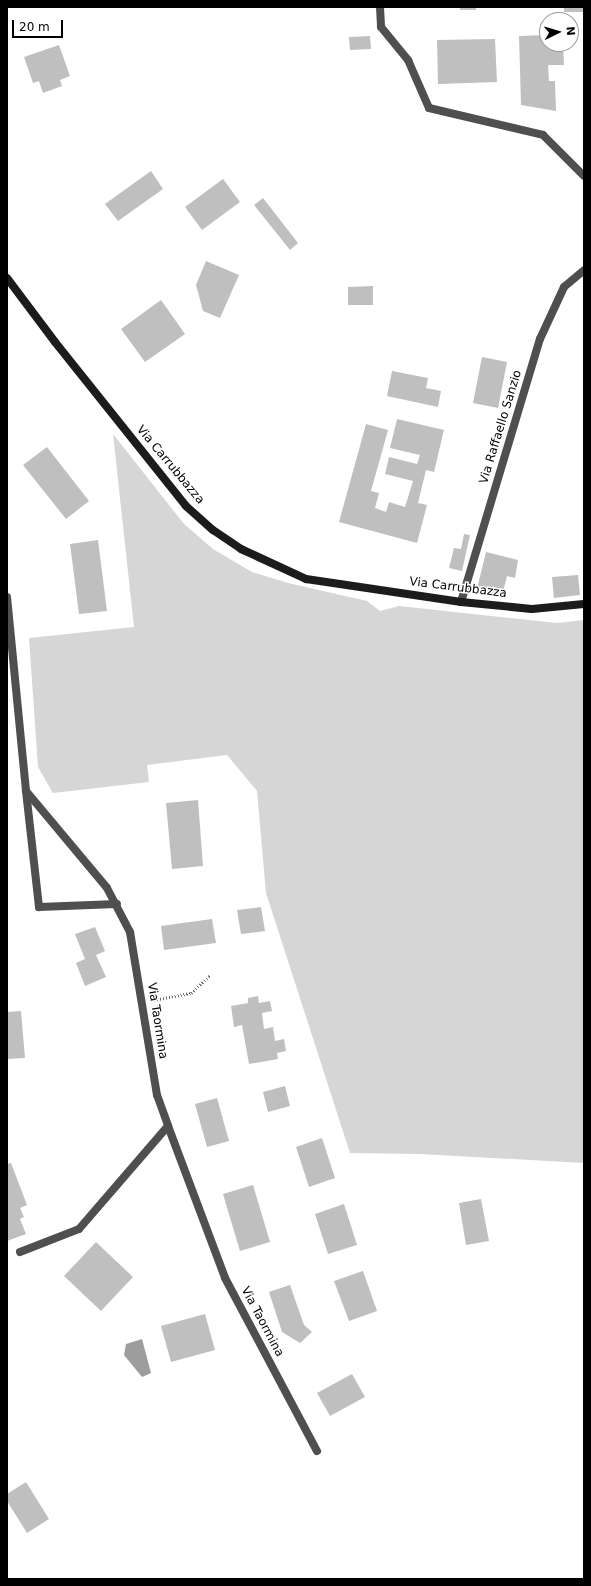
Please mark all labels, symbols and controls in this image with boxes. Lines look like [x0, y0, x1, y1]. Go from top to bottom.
scale bar [14, 12, 65, 38]
north arrow [539, 12, 579, 52]
text: 20 m [19, 20, 50, 34]
text: N [564, 26, 577, 36]
street label: Via Raffaello Sanzio [477, 368, 525, 486]
street label: Via Carrubbazza [133, 423, 207, 507]
street label: Via Carrubbazza [408, 575, 508, 601]
street label: Via Taormina [144, 982, 170, 1060]
street label: Via Taormina [238, 1285, 286, 1359]

